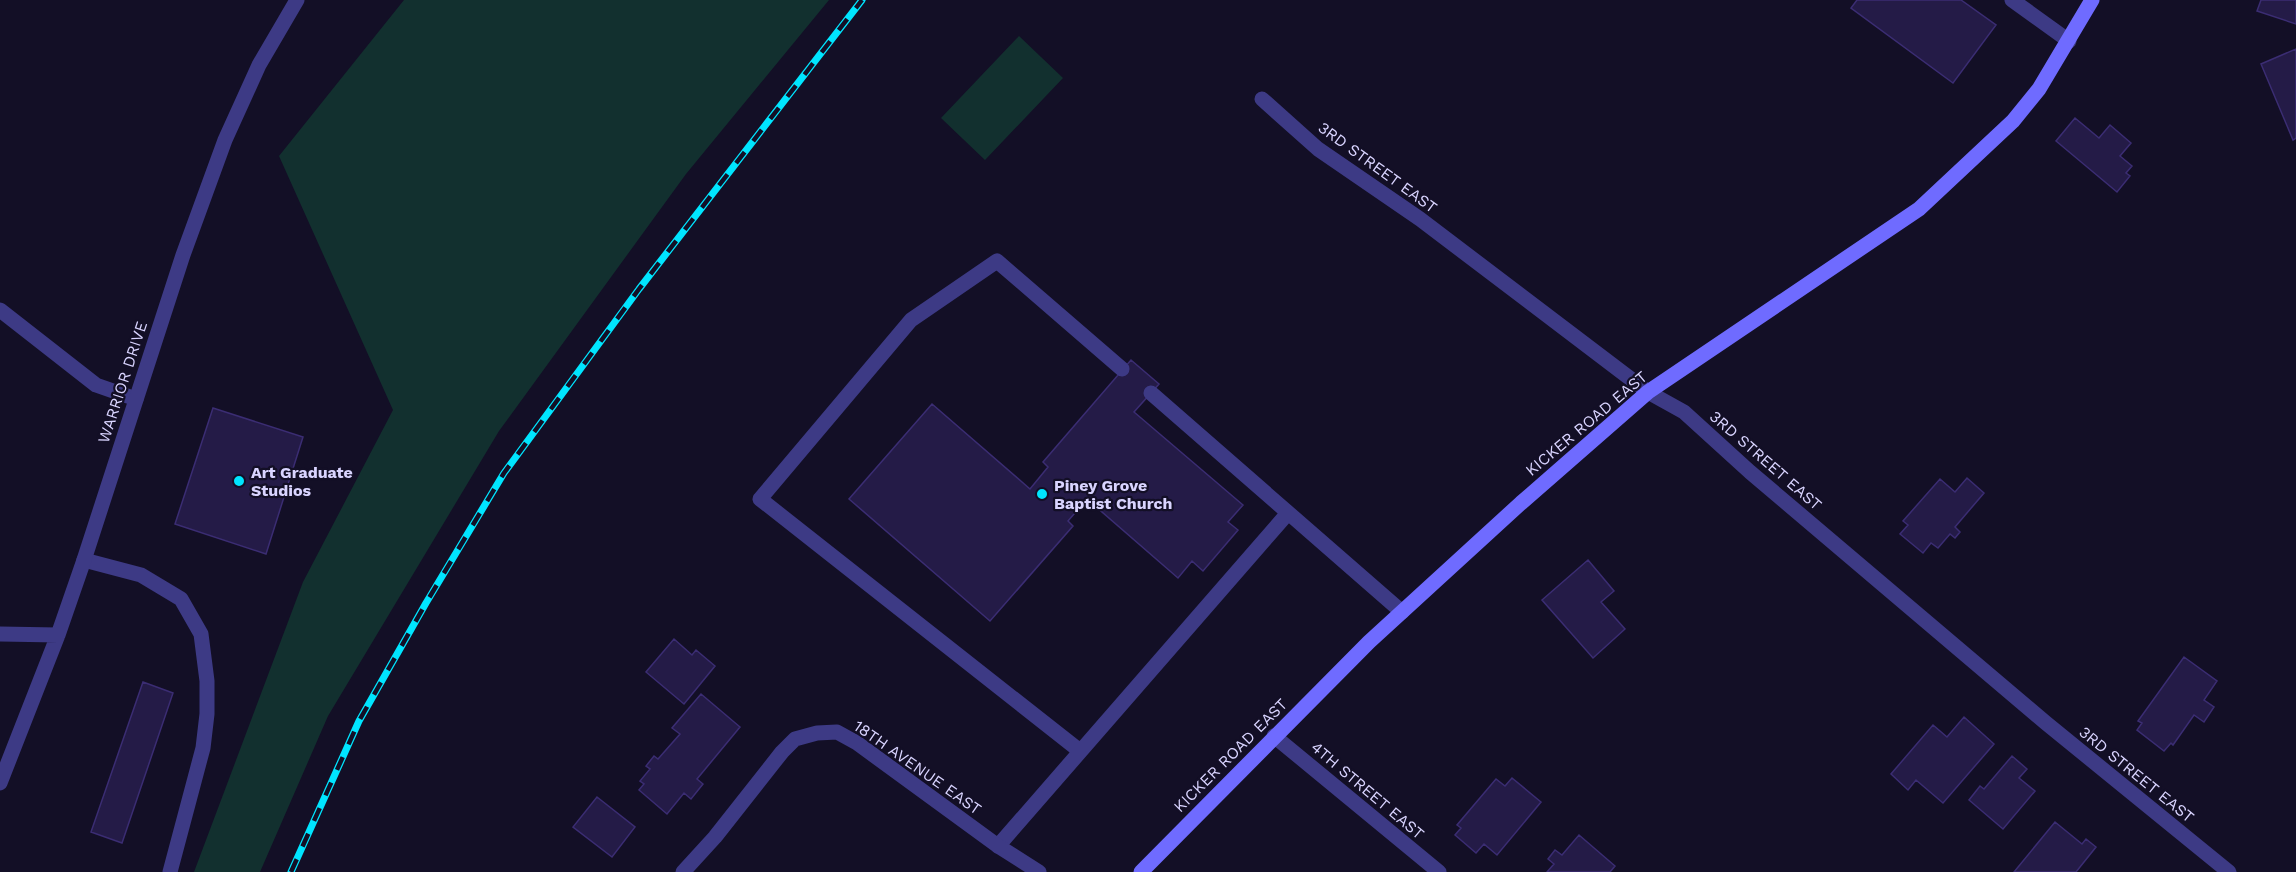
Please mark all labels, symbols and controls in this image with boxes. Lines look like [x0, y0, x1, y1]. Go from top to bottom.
street label: 3RD STREET EAST [1315, 118, 1441, 217]
street label: WARRIOR DRIVE [94, 319, 151, 445]
street label: KICKER ROAD EAST [1522, 367, 1651, 480]
street label: 3RD STREET EAST [1706, 407, 1826, 514]
place label: Art Graduate Studios [251, 463, 353, 500]
marker: Art Graduate Studios [232, 474, 246, 488]
place label: Piney Grove Baptist Church [1054, 476, 1172, 513]
marker: Piney Grove Baptist Church [1035, 487, 1049, 501]
street label: KICKER ROAD EAST [1170, 694, 1291, 816]
street label: 18TH AVENUE EAST [850, 716, 985, 819]
street label: 3RD STREET EAST [2075, 722, 2198, 827]
street label: 4TH STREET EAST [1307, 738, 1428, 843]

